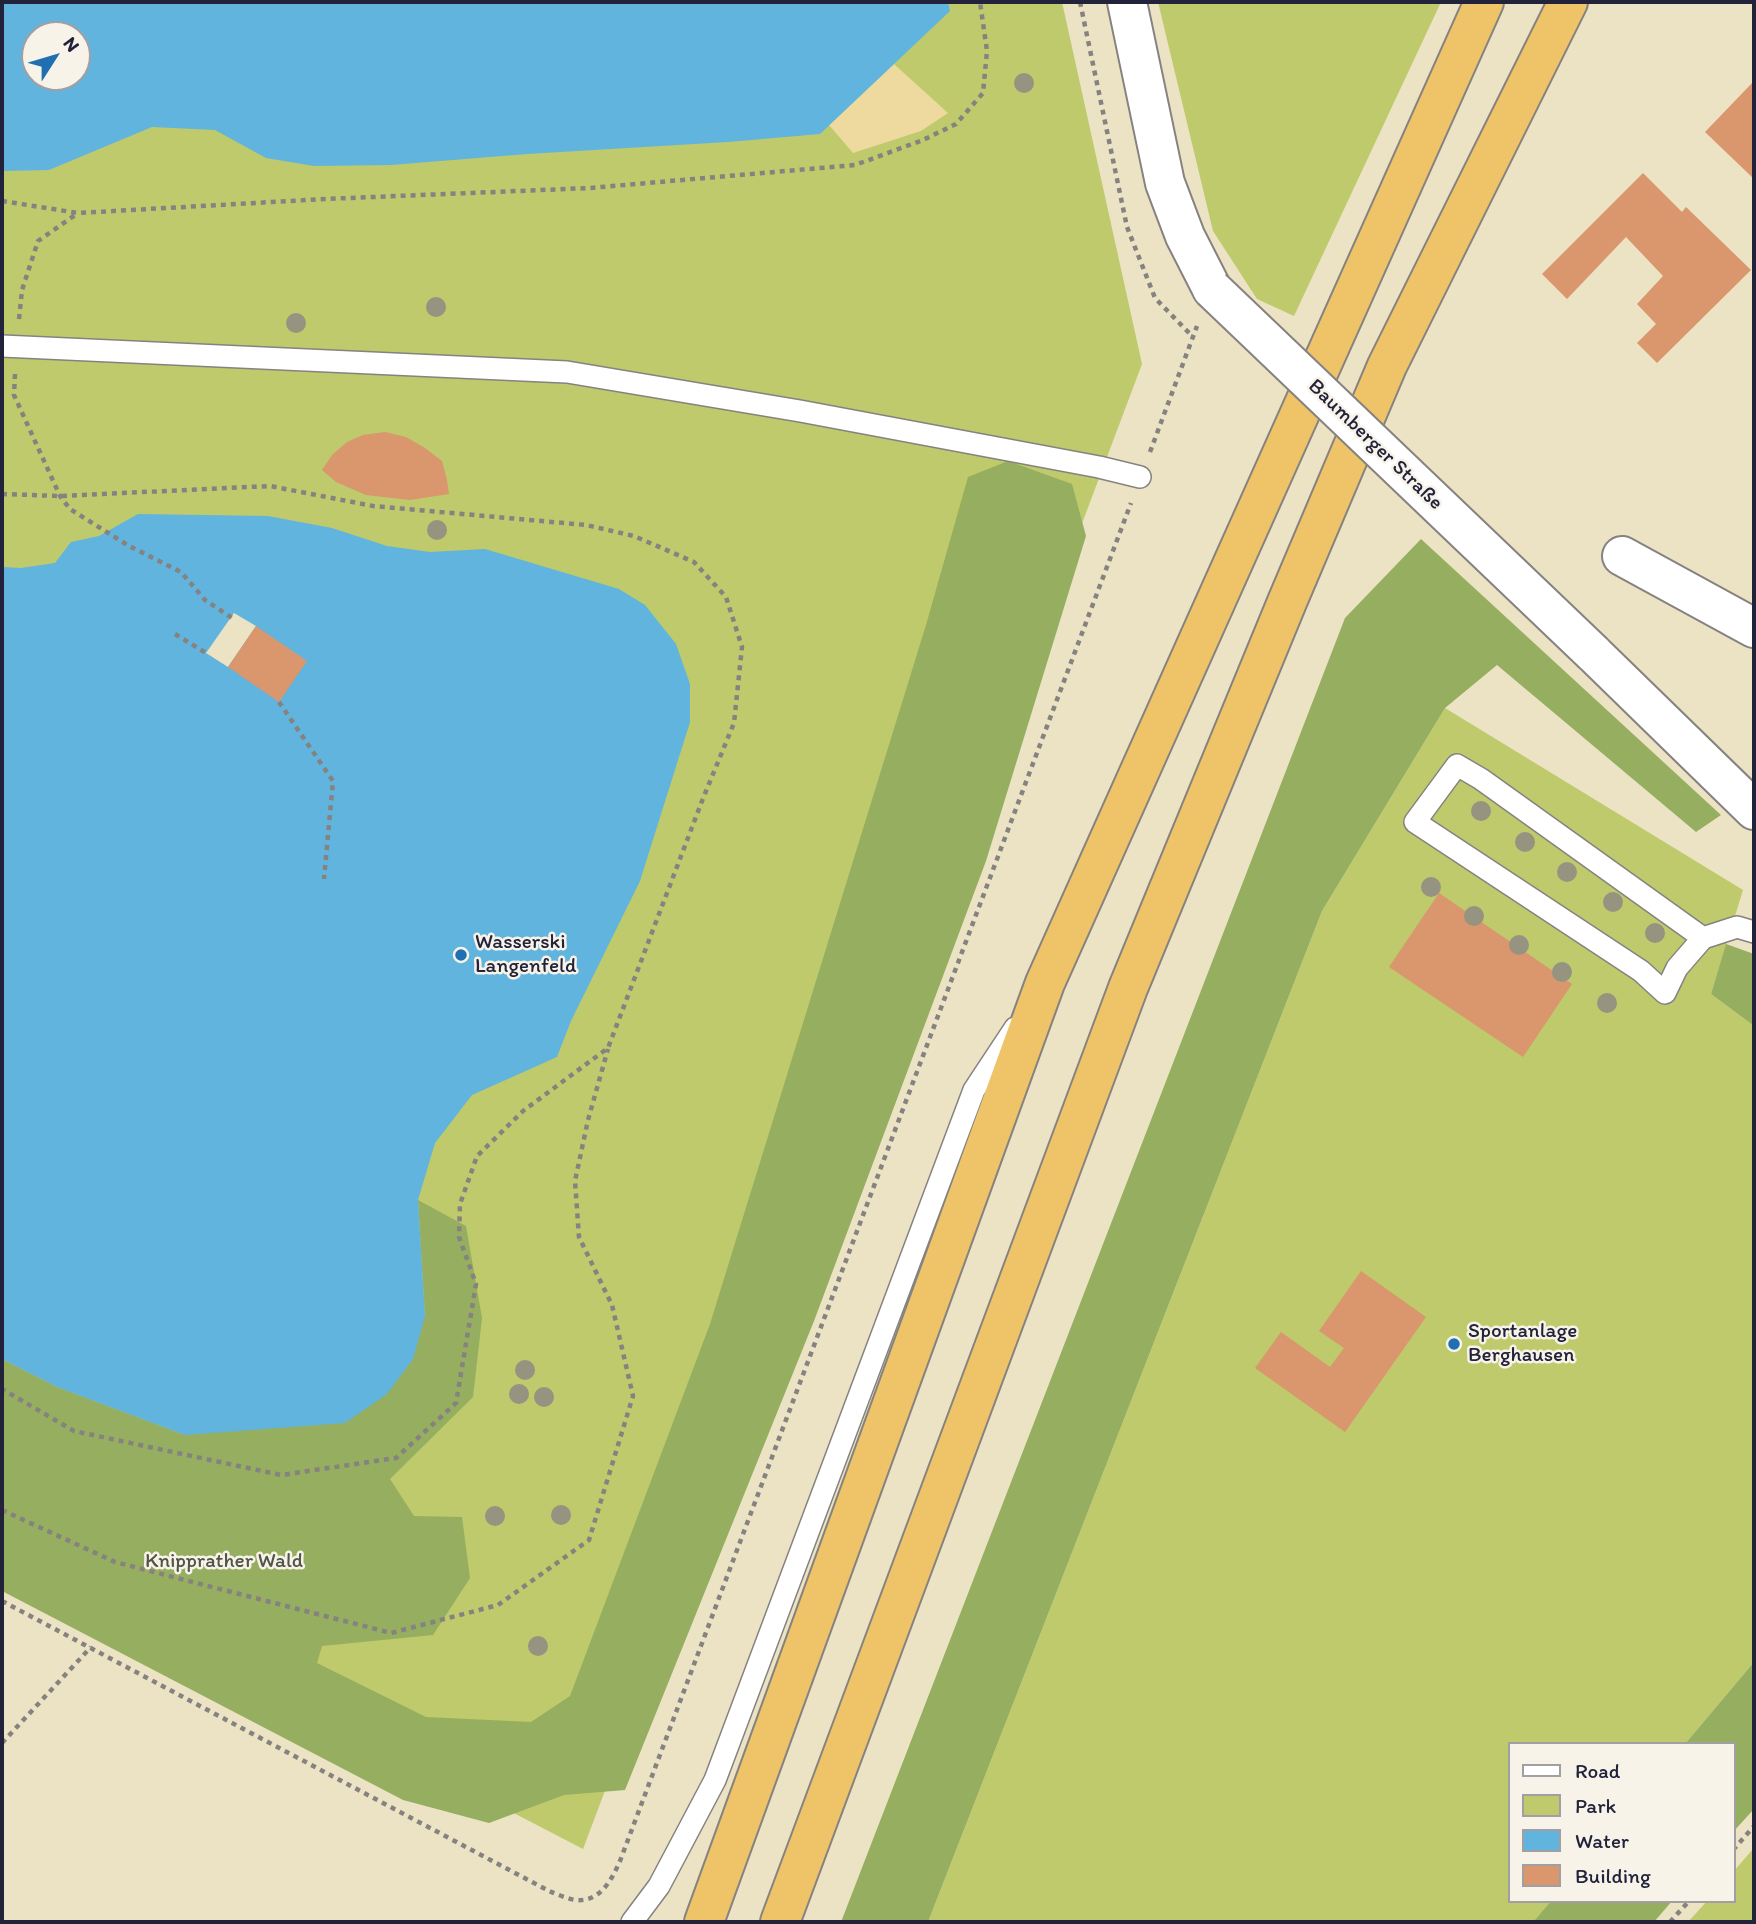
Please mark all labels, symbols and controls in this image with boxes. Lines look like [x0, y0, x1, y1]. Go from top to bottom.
north arrow [21, 21, 91, 91]
text: N [59, 32, 85, 56]
street label: Baumberger Straße [1302, 374, 1448, 516]
place label: Wasserski Langenfeld [475, 930, 576, 980]
marker: Wasserski Langenfeld [453, 947, 469, 963]
place label: Sportanlage Berghausen [1468, 1319, 1577, 1369]
marker: Sportanlage Berghausen [1446, 1336, 1462, 1352]
park label: Knipprather Wald [145, 1549, 303, 1575]
legend [1508, 1742, 1735, 1903]
text: Road [1575, 1758, 1620, 1783]
text: Park [1575, 1793, 1616, 1818]
text: Water [1575, 1828, 1629, 1853]
text: Building [1575, 1863, 1651, 1888]

